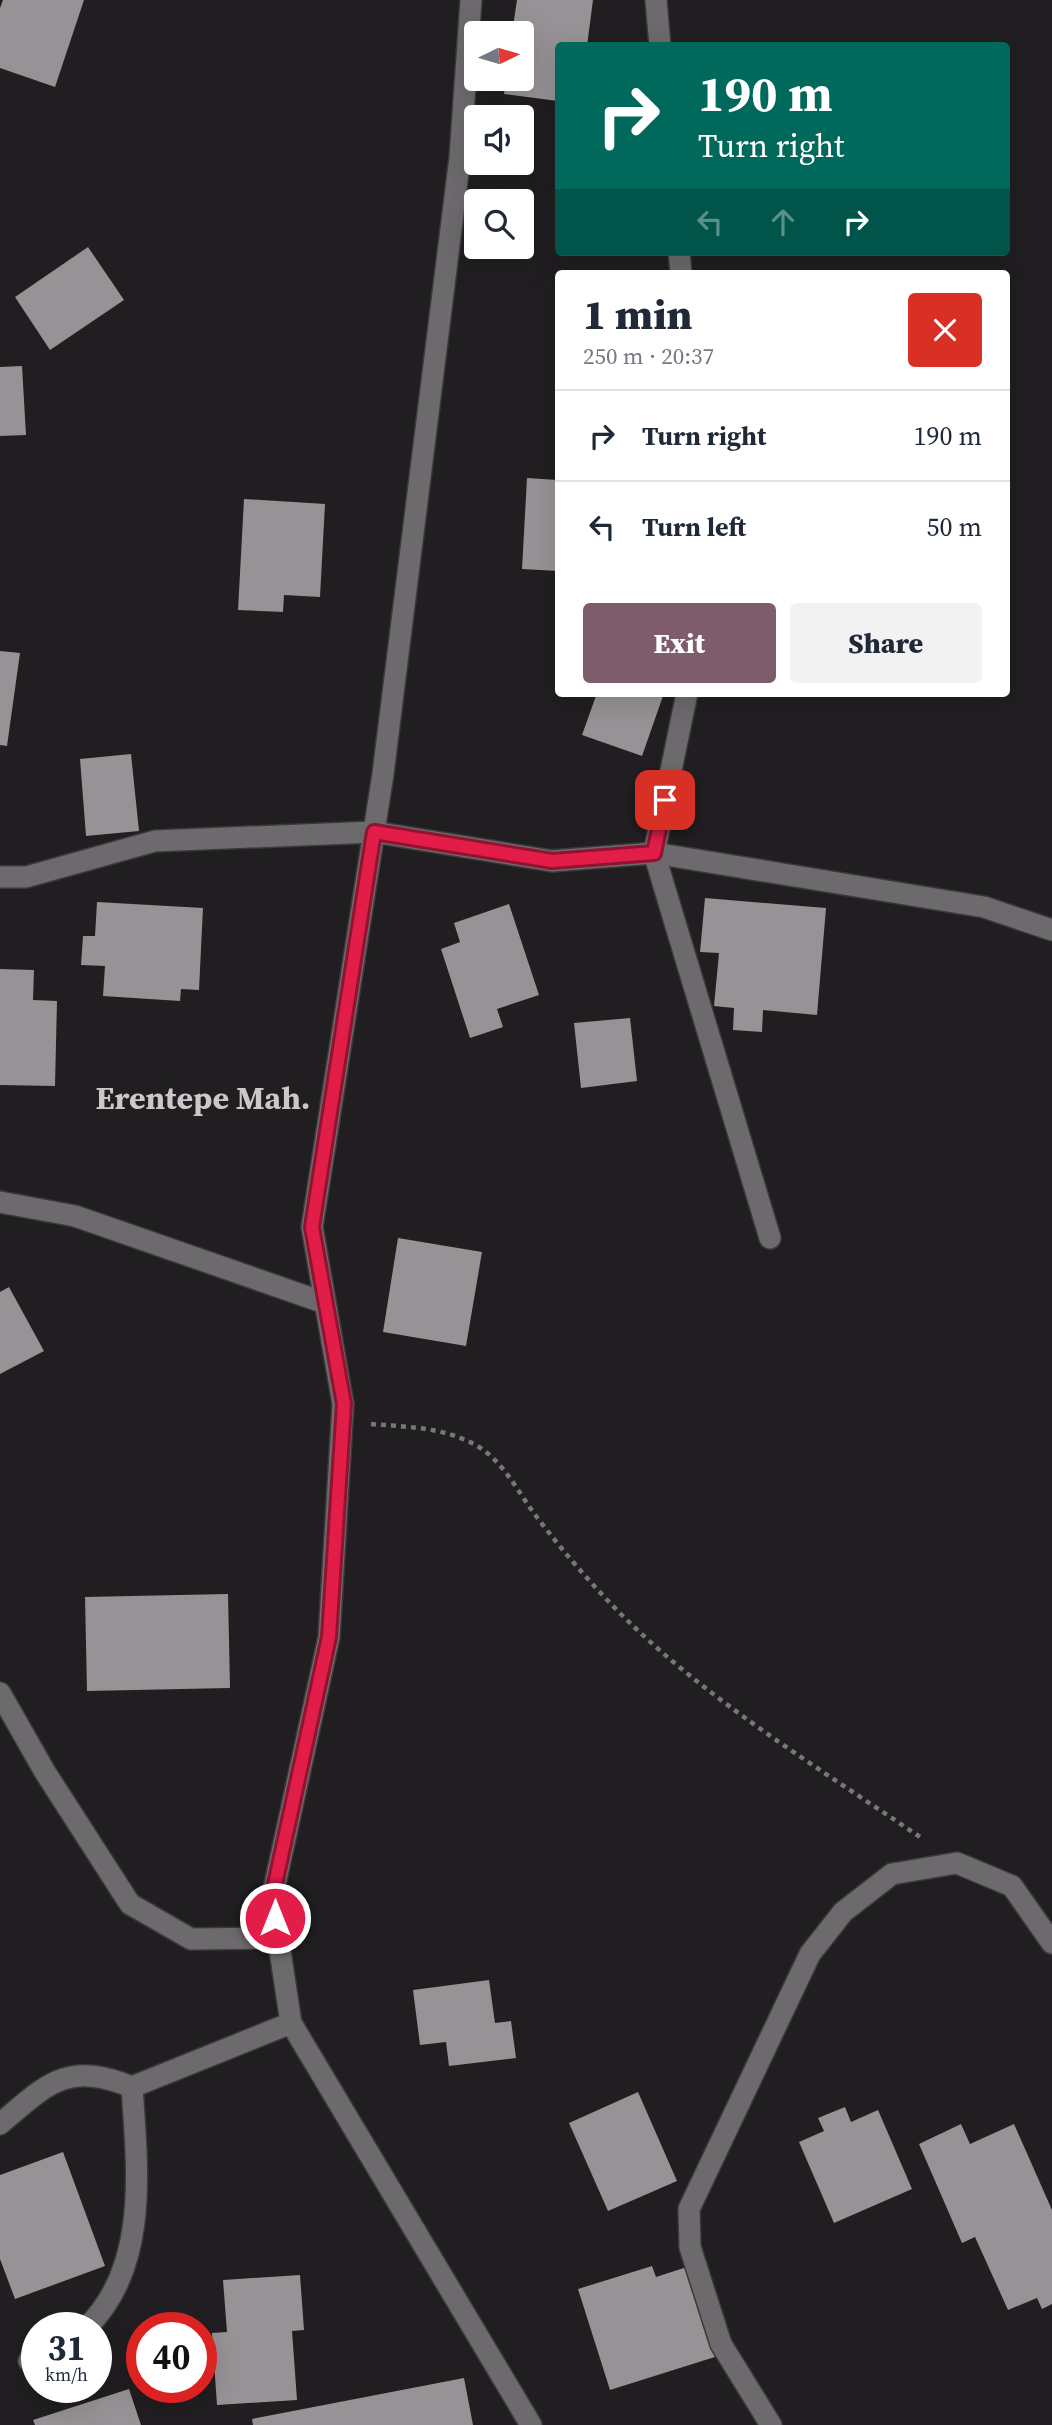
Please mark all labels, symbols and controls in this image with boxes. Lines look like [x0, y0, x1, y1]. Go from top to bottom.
north arrow [464, 21, 534, 91]
map controls [464, 21, 534, 259]
text: 190 m [698, 60, 833, 127]
icon: right [583, 70, 674, 161]
button: sound [464, 105, 534, 175]
text: Turn right [698, 124, 844, 168]
button: search [464, 189, 534, 259]
icon: left [691, 203, 729, 241]
icon: ahead [764, 203, 802, 241]
icon: right [837, 203, 875, 241]
text: 1 min [583, 285, 693, 343]
button: close [908, 293, 982, 367]
text: 250 m · 20:37 [583, 340, 714, 372]
icon: right [583, 417, 621, 455]
text: Turn right [642, 418, 766, 454]
text: 190 m [914, 418, 982, 454]
icon: left [583, 508, 621, 546]
text: Turn left [642, 509, 746, 545]
text: 50 m [927, 509, 982, 545]
button: Exit [583, 603, 776, 683]
button: Share [790, 603, 982, 683]
pin [635, 770, 695, 830]
icon: arrive [646, 781, 684, 819]
district label: Erentepe Mah. [96, 1076, 310, 1120]
position arrow [238, 1881, 312, 1955]
speed limit sign: 40 [126, 2312, 217, 2403]
text: 31 [48, 2324, 85, 2372]
text: km/h [45, 2362, 88, 2387]

